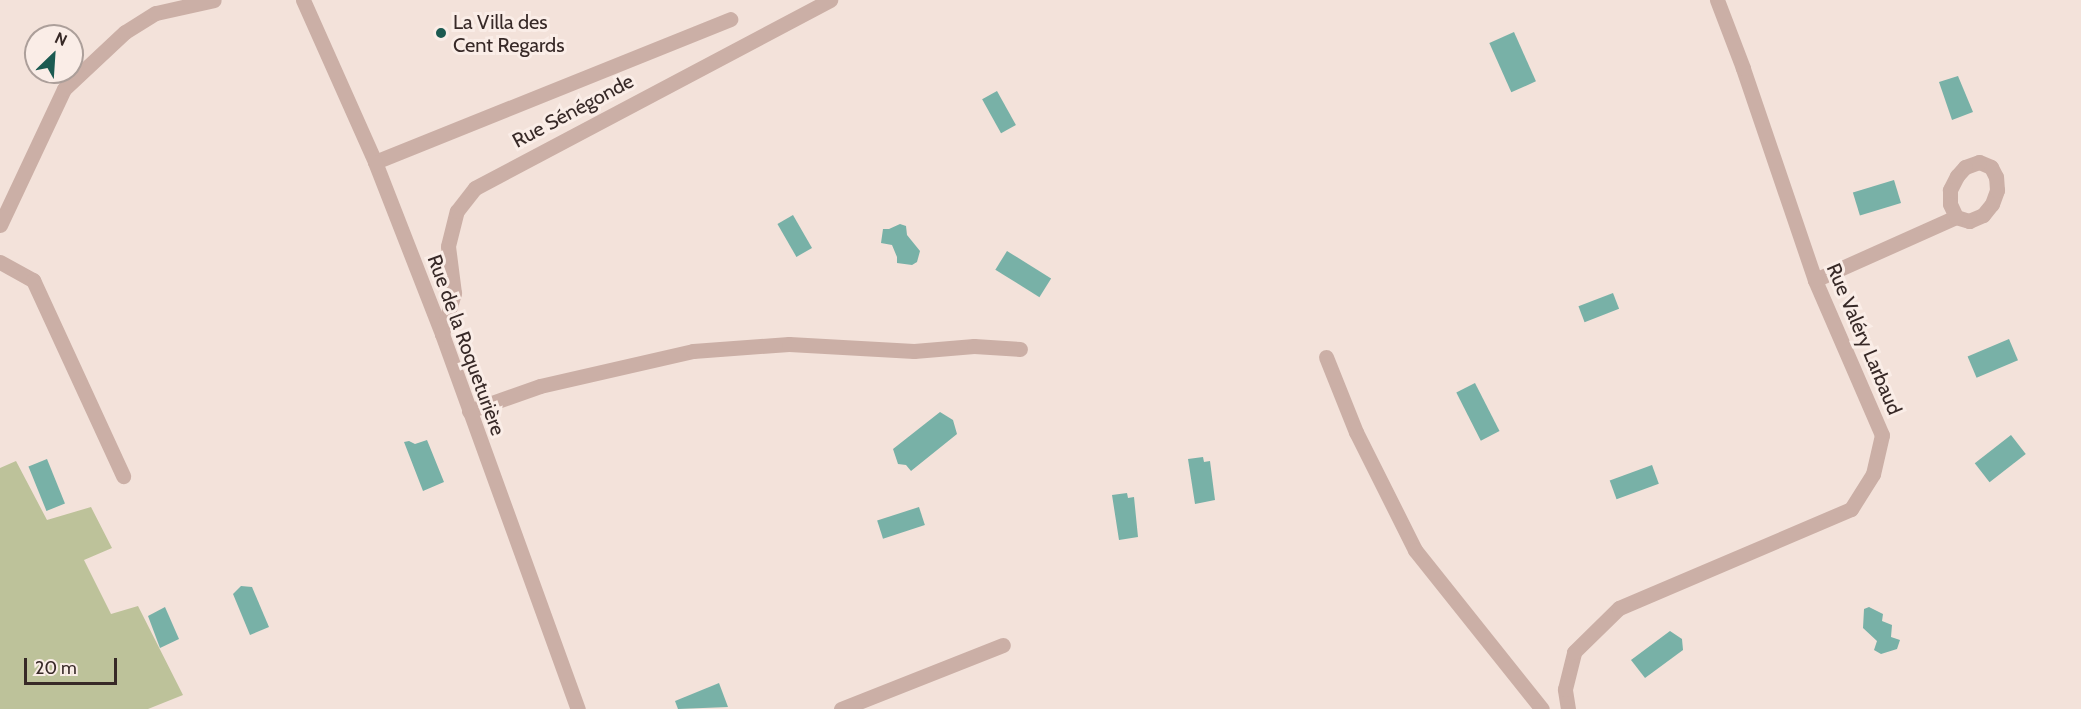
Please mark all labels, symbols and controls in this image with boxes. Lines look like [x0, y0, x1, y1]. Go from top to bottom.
place label: La Villa des Cent Regards [453, 10, 564, 57]
north arrow [24, 24, 84, 84]
marker: La Villa des Cent Regards [434, 26, 448, 40]
text: N [52, 28, 70, 50]
street label: Rue Sénégonde [508, 69, 638, 153]
street label: Rue de la Roqueturière [422, 251, 510, 439]
street label: Rue Valéry Larbaud [1821, 260, 1907, 418]
scale bar [27, 646, 120, 684]
text: 20 m [35, 657, 77, 679]

